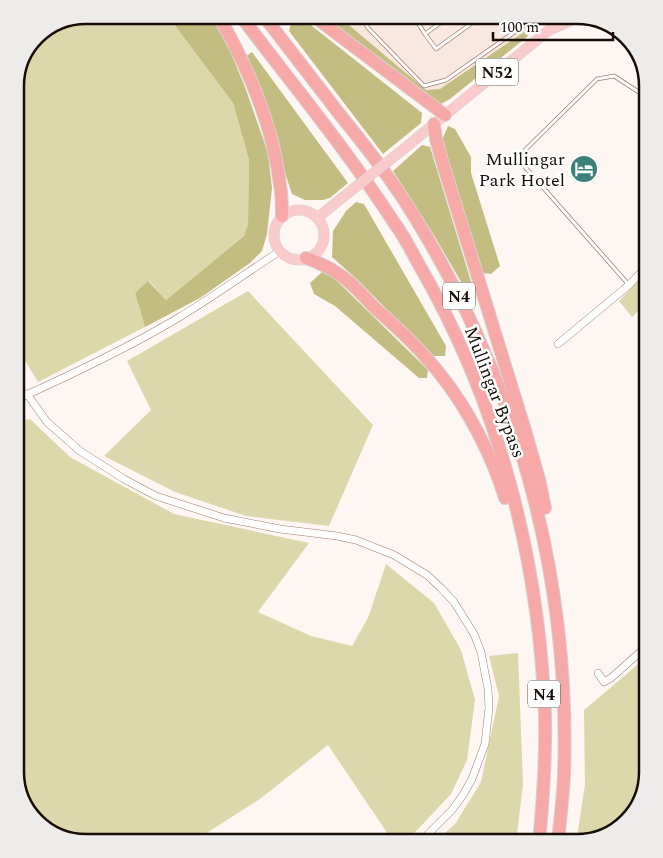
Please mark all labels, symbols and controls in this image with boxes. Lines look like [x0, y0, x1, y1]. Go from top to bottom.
scale bar [493, 10, 613, 42]
text: 100 m [500, 16, 539, 39]
road number: N52 [476, 58, 518, 86]
place label: Mullingar Park Hotel [479, 146, 565, 194]
hotel icon: Mullingar Park Hotel [569, 154, 599, 184]
road number: N4 [443, 282, 475, 310]
street label: Mullingar Bypass [457, 322, 532, 462]
road number: N4 [528, 681, 560, 708]

